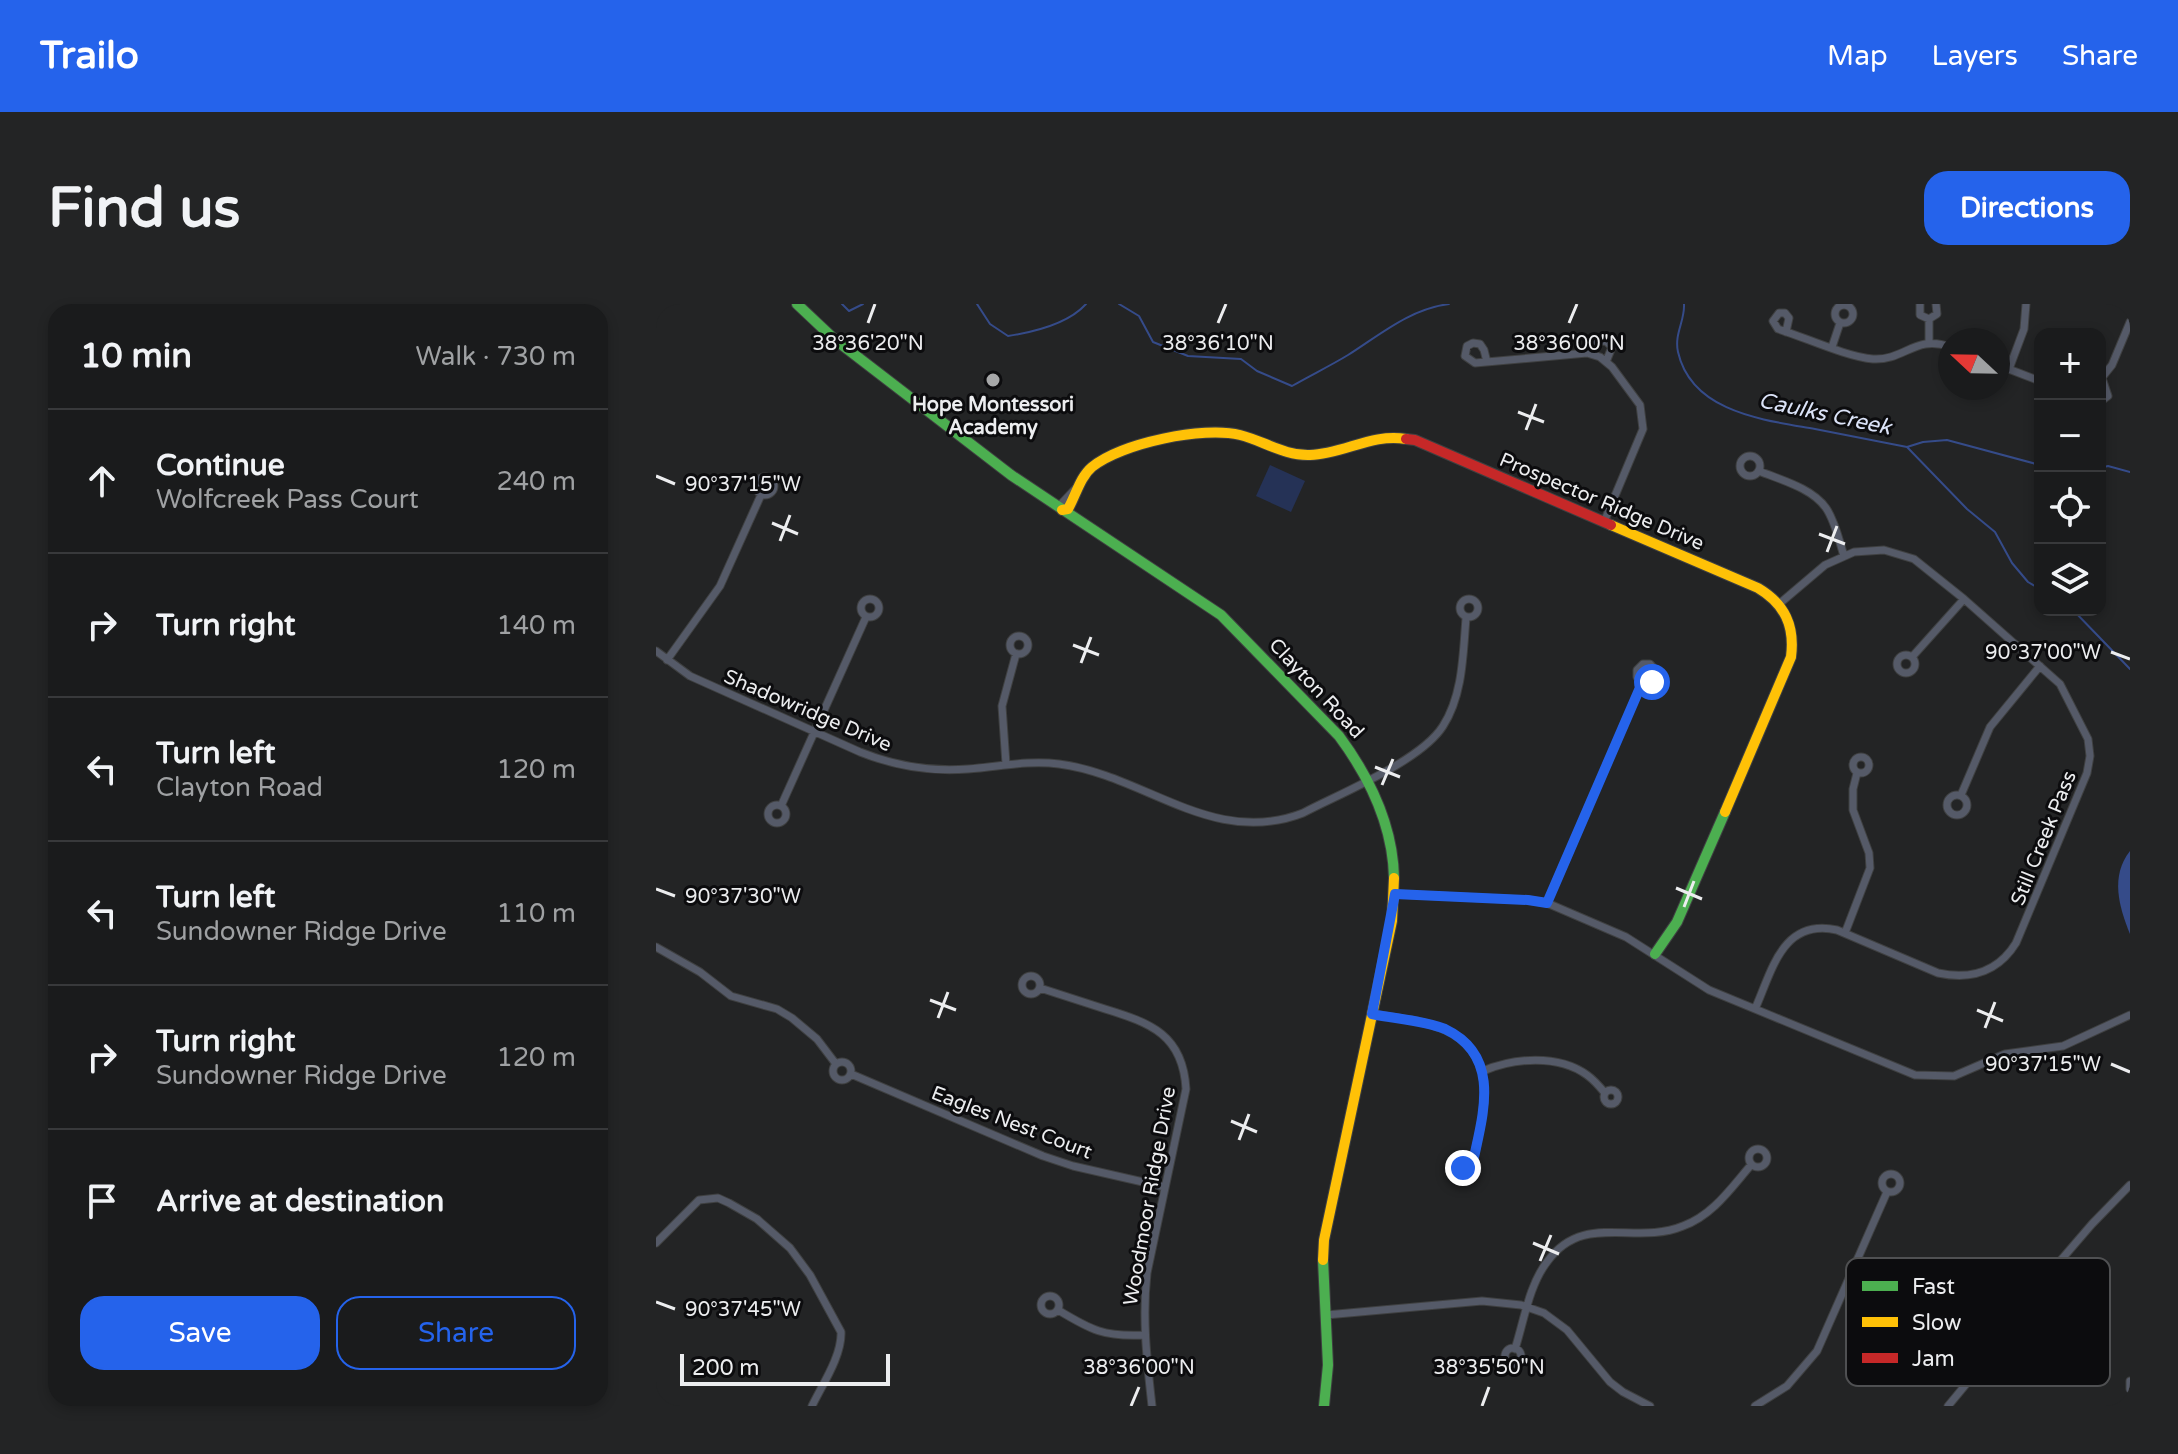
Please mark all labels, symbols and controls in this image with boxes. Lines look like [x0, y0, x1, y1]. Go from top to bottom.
text: Trailo [40, 33, 139, 79]
text: Map [1827, 39, 1888, 73]
text: Layers [1932, 39, 2018, 73]
text: Share [2062, 39, 2138, 73]
button: Directions [1924, 171, 2130, 245]
text: Find us [48, 175, 240, 242]
north arrow [1938, 328, 2010, 400]
map controls [2034, 328, 2106, 616]
button: + [2034, 328, 2106, 400]
text: 38°36'20"N [812, 332, 924, 356]
text: 38°36'10"N [1162, 332, 1274, 356]
text: 38°36'00"N [1513, 332, 1625, 356]
text: 10 min [80, 336, 192, 377]
text: Walk · 730 m [416, 341, 576, 372]
marker: Hope Montessori Academy [984, 371, 1002, 389]
water label: Caulks Creek [1756, 387, 1895, 441]
place label: Hope Montessori Academy [912, 393, 1074, 440]
button: − [2034, 400, 2106, 472]
text: Continue [156, 447, 285, 484]
street label: Prospector Ridge Drive [1496, 448, 1707, 556]
icon: ahead [80, 459, 124, 503]
text: 240 m [496, 466, 576, 497]
button: locate [2034, 472, 2106, 544]
text: 90°37'15"W [685, 473, 801, 497]
text: Wolfcreek Pass Court [156, 484, 419, 515]
button: layers [2034, 544, 2106, 616]
icon: right [80, 603, 124, 647]
text: Turn right [156, 607, 296, 644]
text: 140 m [496, 610, 576, 641]
street label: Clayton Road [1264, 634, 1369, 744]
text: 90°37'00"W [1985, 641, 2101, 665]
route start [1634, 664, 1670, 700]
street label: Shadowridge Drive [720, 665, 895, 757]
text: Turn left [156, 735, 275, 772]
icon: left [80, 747, 124, 791]
text: 120 m [496, 754, 576, 785]
street label: Still Creek Pass [2006, 768, 2082, 909]
text: Clayton Road [156, 772, 323, 803]
text: Turn left [156, 879, 275, 916]
text: 90°37'30"W [685, 885, 801, 909]
icon: left [80, 891, 124, 935]
text: 110 m [496, 898, 576, 929]
text: Sundowner Ridge Drive [156, 916, 447, 947]
text: Turn right [156, 1023, 296, 1060]
icon: right [80, 1035, 124, 1079]
text: 120 m [496, 1042, 576, 1073]
text: 90°37'15"W [1985, 1053, 2101, 1077]
text: Sundowner Ridge Drive [156, 1060, 447, 1091]
street label: Eagles Nest Court [928, 1081, 1096, 1165]
street label: Woodmoor Ridge Drive [1119, 1085, 1181, 1308]
route end [1445, 1150, 1481, 1186]
icon: arrive [80, 1179, 124, 1223]
text: Arrive at destination [156, 1183, 444, 1220]
legend [1846, 1258, 2110, 1386]
text: Fast [1912, 1274, 1955, 1300]
button: Save [80, 1296, 320, 1370]
button: Share [336, 1296, 576, 1370]
text: 90°37'45"W [685, 1298, 801, 1322]
text: Slow [1912, 1310, 1962, 1336]
text: Jam [1912, 1346, 1955, 1372]
scale bar [680, 1350, 890, 1386]
text: 200 m [692, 1355, 759, 1381]
text: 38°36'00"N [1083, 1356, 1195, 1380]
text: 38°35'50"N [1433, 1356, 1545, 1380]

